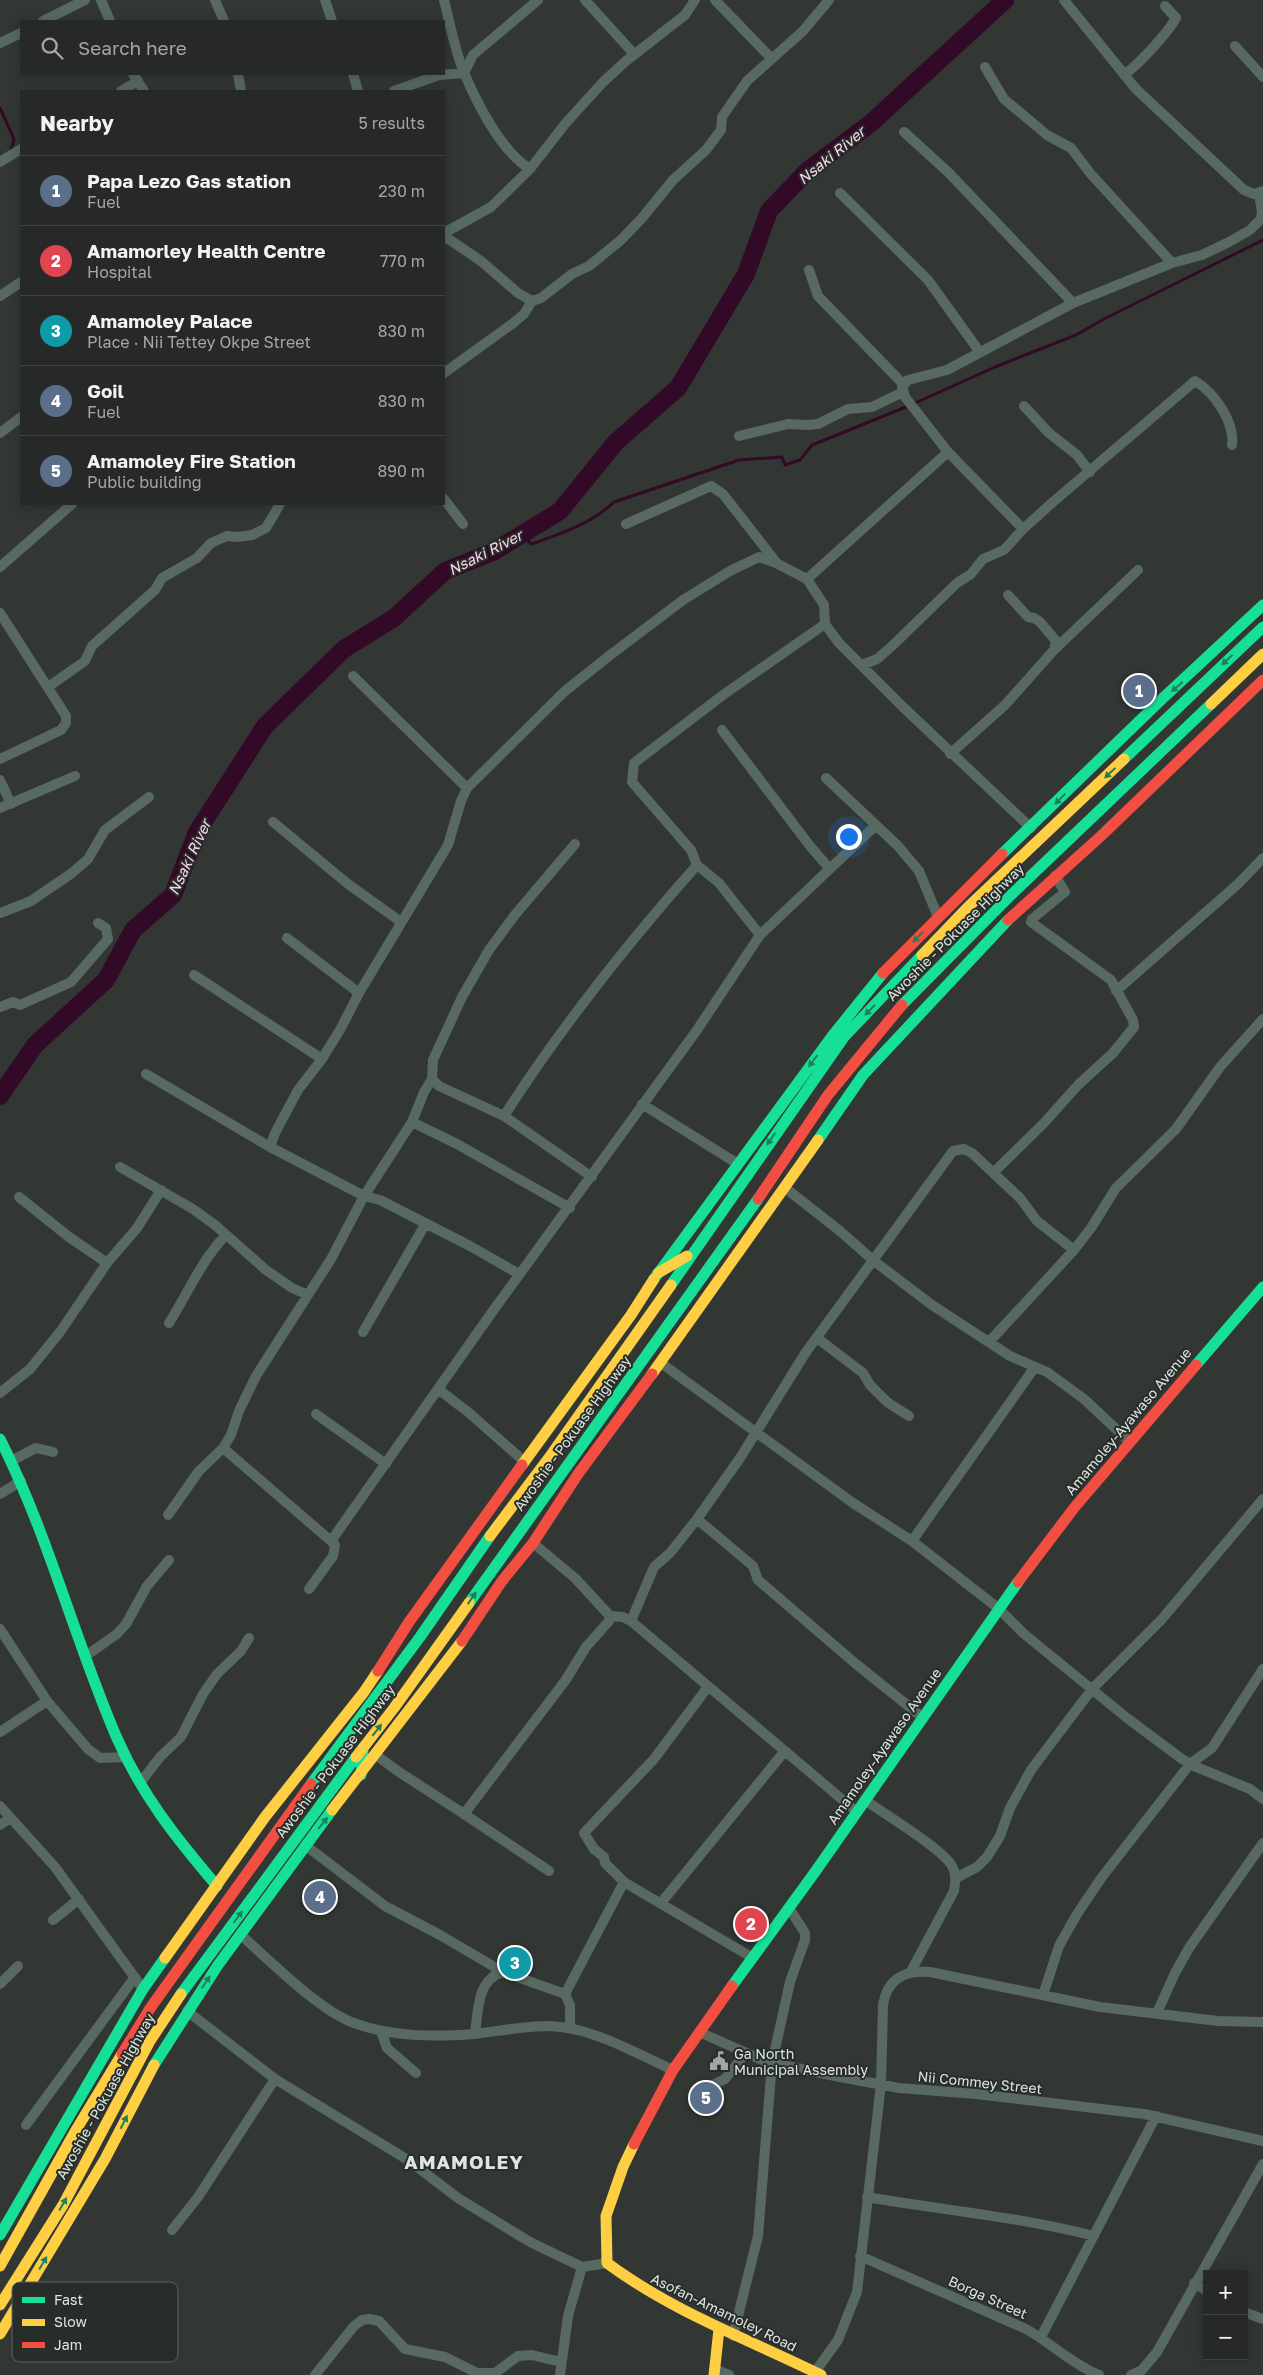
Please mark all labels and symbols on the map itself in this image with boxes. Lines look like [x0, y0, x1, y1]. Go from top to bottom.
water label: Nsaki River [794, 121, 870, 187]
water label: Nsaki River [445, 525, 527, 578]
one-way arrow [1222, 654, 1234, 666]
pin: 1 [1123, 672, 1155, 710]
one-way arrow [1170, 681, 1183, 692]
one-way arrow [1105, 767, 1117, 779]
one-way arrow [1054, 793, 1066, 805]
water label: Nsaki River [164, 815, 215, 897]
your location [836, 824, 862, 850]
street label: Awoshie - Pokuase Highway [883, 860, 1027, 1004]
one-way arrow [912, 931, 924, 943]
one-way arrow [864, 1003, 876, 1015]
one-way arrow [808, 1054, 819, 1067]
one-way arrow [766, 1132, 776, 1145]
street label: Amamoley-Ayawaso Avenue [1061, 1344, 1195, 1498]
street label: Awoshie - Pokuase Highway [510, 1352, 634, 1514]
one-way arrow [467, 1592, 477, 1605]
street label: Amamoley-Ayawaso Avenue [823, 1665, 945, 1827]
street label: Awoshie - Pokuase Highway [272, 1681, 398, 1841]
one-way arrow [371, 1724, 382, 1737]
one-way arrow [317, 1816, 328, 1829]
pin: 4 [304, 1878, 336, 1916]
pin: 2 [735, 1905, 767, 1943]
one-way arrow [233, 1910, 243, 1924]
pin: 3 [499, 1944, 531, 1982]
one-way arrow [202, 1975, 211, 1989]
street label: Awoshie - Pokuase Highway [52, 2010, 158, 2182]
place label: Ga North Municipal Assembly [734, 2045, 868, 2078]
public building icon: Ga North Municipal Assembly [708, 2050, 730, 2072]
street label: Nii Commey Street [917, 2067, 1043, 2097]
pin: 5 [690, 2079, 722, 2117]
one-way arrow [120, 2115, 128, 2129]
district label: AMAMOLEY [404, 2150, 524, 2173]
one-way arrow [58, 2198, 67, 2211]
one-way arrow [39, 2256, 48, 2269]
street label: Asofan-Amamoley Road [648, 2269, 800, 2355]
street label: Borga Street [946, 2272, 1030, 2322]
legend [12, 2282, 178, 2362]
text: Fast [54, 2291, 83, 2308]
text: Slow [54, 2313, 87, 2330]
text: Jam [54, 2336, 82, 2353]

